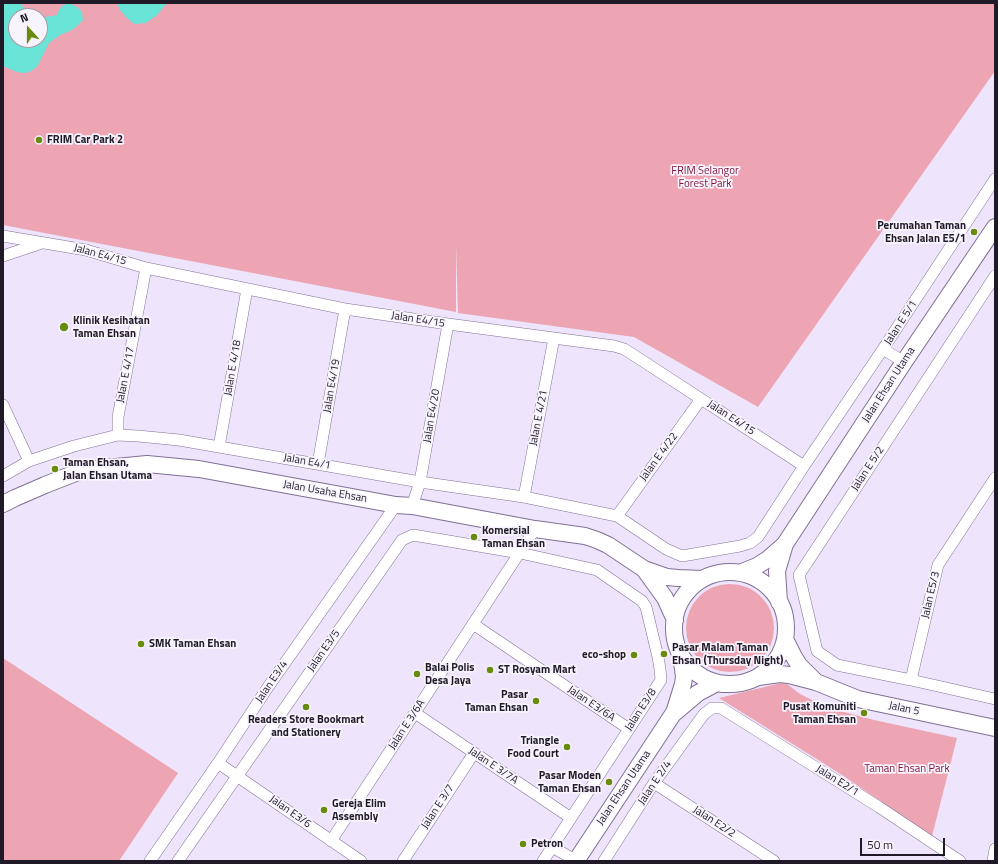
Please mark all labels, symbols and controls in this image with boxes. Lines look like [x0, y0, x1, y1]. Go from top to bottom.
north arrow [8, 8, 48, 48]
text: N [18, 9, 30, 27]
place label: FRIM Car Park 2 [47, 133, 123, 147]
marker: FRIM Car Park 2 [34, 135, 44, 145]
park label: FRIM Selangor Forest Park [671, 164, 739, 190]
place label: Perumahan Taman Ehsan Jalan E5/1 [877, 219, 966, 245]
marker: Perumahan Taman Ehsan Jalan E5/1 [969, 227, 979, 237]
street label: Jalan E4/15 [72, 242, 128, 268]
street label: Jalan E 5/1 [882, 298, 920, 348]
street label: Jalan E4/15 [390, 309, 446, 331]
place label: Klinik Kesihatan Taman Ehsan [73, 314, 150, 340]
marker: Klinik Kesihatan Taman Ehsan [58, 321, 70, 333]
street label: Jalan E 4/18 [222, 339, 244, 397]
street label: Jalan Ehsan Utama [860, 345, 918, 425]
street label: Jalan E 4/17 [114, 346, 138, 404]
street label: Jalan E4/19 [321, 358, 343, 414]
street label: Jalan E4/20 [421, 388, 443, 444]
street label: Jalan E 4/21 [527, 389, 551, 447]
street label: Jalan E4/15 [705, 398, 757, 438]
street label: Jalan E 4/22 [637, 430, 681, 484]
street label: Jalan E 5/2 [849, 444, 887, 494]
street label: Jalan E4/1 [282, 451, 332, 473]
place label: Taman Ehsan, Jalan Ehsan Utama [63, 456, 152, 482]
marker: Taman Ehsan, Jalan Ehsan Utama [50, 464, 60, 474]
street label: Jalan Usaha Ehsan [282, 478, 368, 506]
place label: Komersial Taman Ehsan [482, 524, 545, 550]
marker: Komersial Taman Ehsan [469, 532, 479, 542]
street label: Jalan E5/3 [919, 570, 943, 620]
street label: Jalan E3/5 [305, 628, 343, 674]
place label: SMK Taman Ehsan [149, 637, 236, 651]
marker: SMK Taman Ehsan [136, 639, 146, 649]
place label: Pasar Malam Taman Ehsan (Thursday Night) [672, 641, 783, 667]
place label: eco-shop [582, 648, 626, 662]
marker: Pasar Malam Taman Ehsan (Thursday Night) [659, 649, 669, 659]
marker: eco-shop [629, 650, 639, 660]
street label: Jalan E3/4 [253, 658, 291, 706]
place label: Balai Polis Desa Jaya [425, 661, 474, 687]
place label: ST Rosyam Mart [498, 663, 576, 677]
marker: ST Rosyam Mart [485, 665, 495, 675]
marker: Balai Polis Desa Jaya [412, 669, 422, 679]
street label: Jalan E3/6A [565, 683, 617, 725]
street label: Jalan E3/8 [622, 686, 660, 734]
place label: Pasar Taman Ehsan [465, 688, 528, 714]
marker: Pasar Taman Ehsan [531, 696, 541, 706]
street label: Jalan E 3/6A [386, 698, 428, 752]
street label: Jalan 5 [887, 699, 921, 719]
place label: Pusat Komuniti Taman Ehsan [783, 700, 856, 726]
marker: Readers Store Bookmart and Stationery [301, 702, 311, 712]
marker: Pusat Komuniti Taman Ehsan [859, 708, 869, 718]
place label: Readers Store Bookmart and Stationery [248, 713, 364, 739]
place label: Triangle Food Court [507, 734, 559, 760]
marker: Triangle Food Court [562, 742, 572, 752]
street label: Jalan E 3/7A [466, 745, 520, 787]
street label: Jalan Ehsan Utama [594, 748, 654, 828]
street label: Jalan E 2/4 [635, 758, 675, 808]
park label: Taman Ehsan Park [864, 762, 950, 776]
street label: Jalan E2/1 [813, 763, 861, 799]
place label: Pasar Moden Taman Ehsan [538, 769, 601, 795]
marker: Pasar Moden Taman Ehsan [604, 777, 614, 787]
street label: Jalan E 3/7 [419, 782, 457, 832]
street label: Jalan E3/6 [267, 793, 313, 831]
place label: Gereja Elim Assembly [332, 797, 386, 823]
street label: Jalan E2/2 [690, 803, 738, 841]
marker: Gereja Elim Assembly [319, 805, 329, 815]
scale bar [862, 830, 947, 856]
text: 50 m [867, 835, 893, 854]
place label: Petron [531, 837, 563, 851]
marker: Petron [518, 839, 528, 849]

